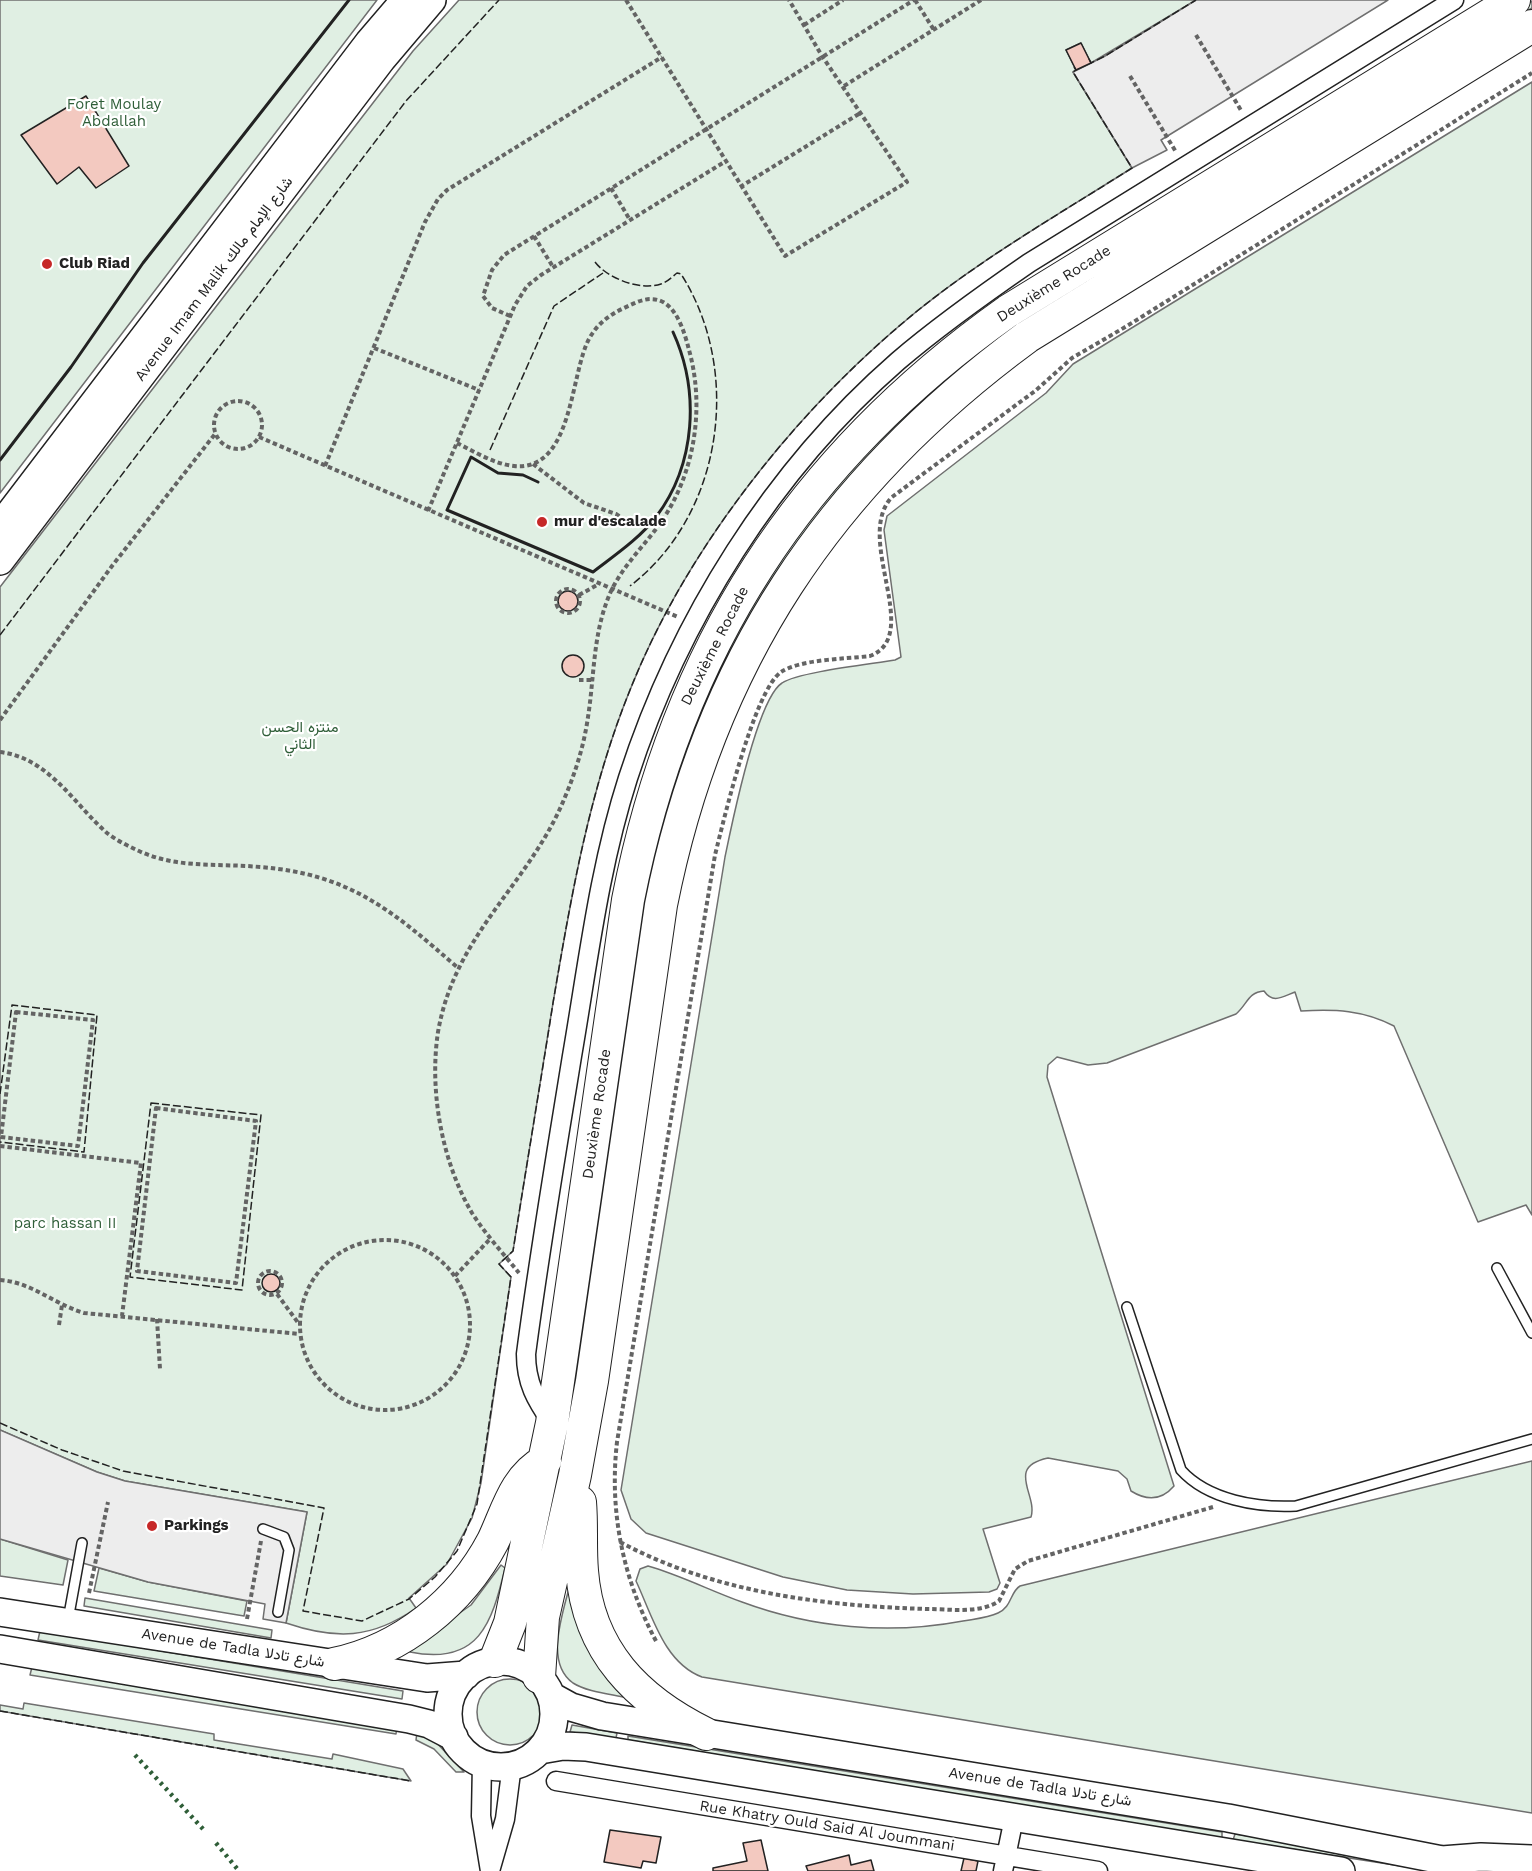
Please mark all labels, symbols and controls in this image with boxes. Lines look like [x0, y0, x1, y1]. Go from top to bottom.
park label: Foret Moulay Abdallah [67, 96, 161, 131]
street label: Avenue Imam Malik شارع الإمام مالك [131, 173, 297, 385]
street label: Deuxième Rocade [994, 242, 1114, 326]
place label: Club Riad [59, 255, 130, 273]
marker: Club Riad [40, 257, 54, 271]
place label: mur d'escalade [554, 513, 666, 531]
marker: mur d'escalade [535, 515, 549, 529]
street label: Deuxième Rocade [677, 584, 753, 708]
park label: منتزه الحسن الثاني [261, 719, 339, 754]
street label: Deuxième Rocade [579, 1048, 615, 1180]
park label: parc hassan II [14, 1215, 116, 1233]
place label: Parkings [164, 1517, 229, 1535]
marker: Parkings [145, 1519, 159, 1533]
street label: Avenue de Tadla شارع تادلا [140, 1625, 326, 1671]
street label: Avenue de Tadla شارع تادلا [947, 1764, 1133, 1810]
street label: Rue Khatry Ould Said Al Joummani [698, 1797, 956, 1855]

